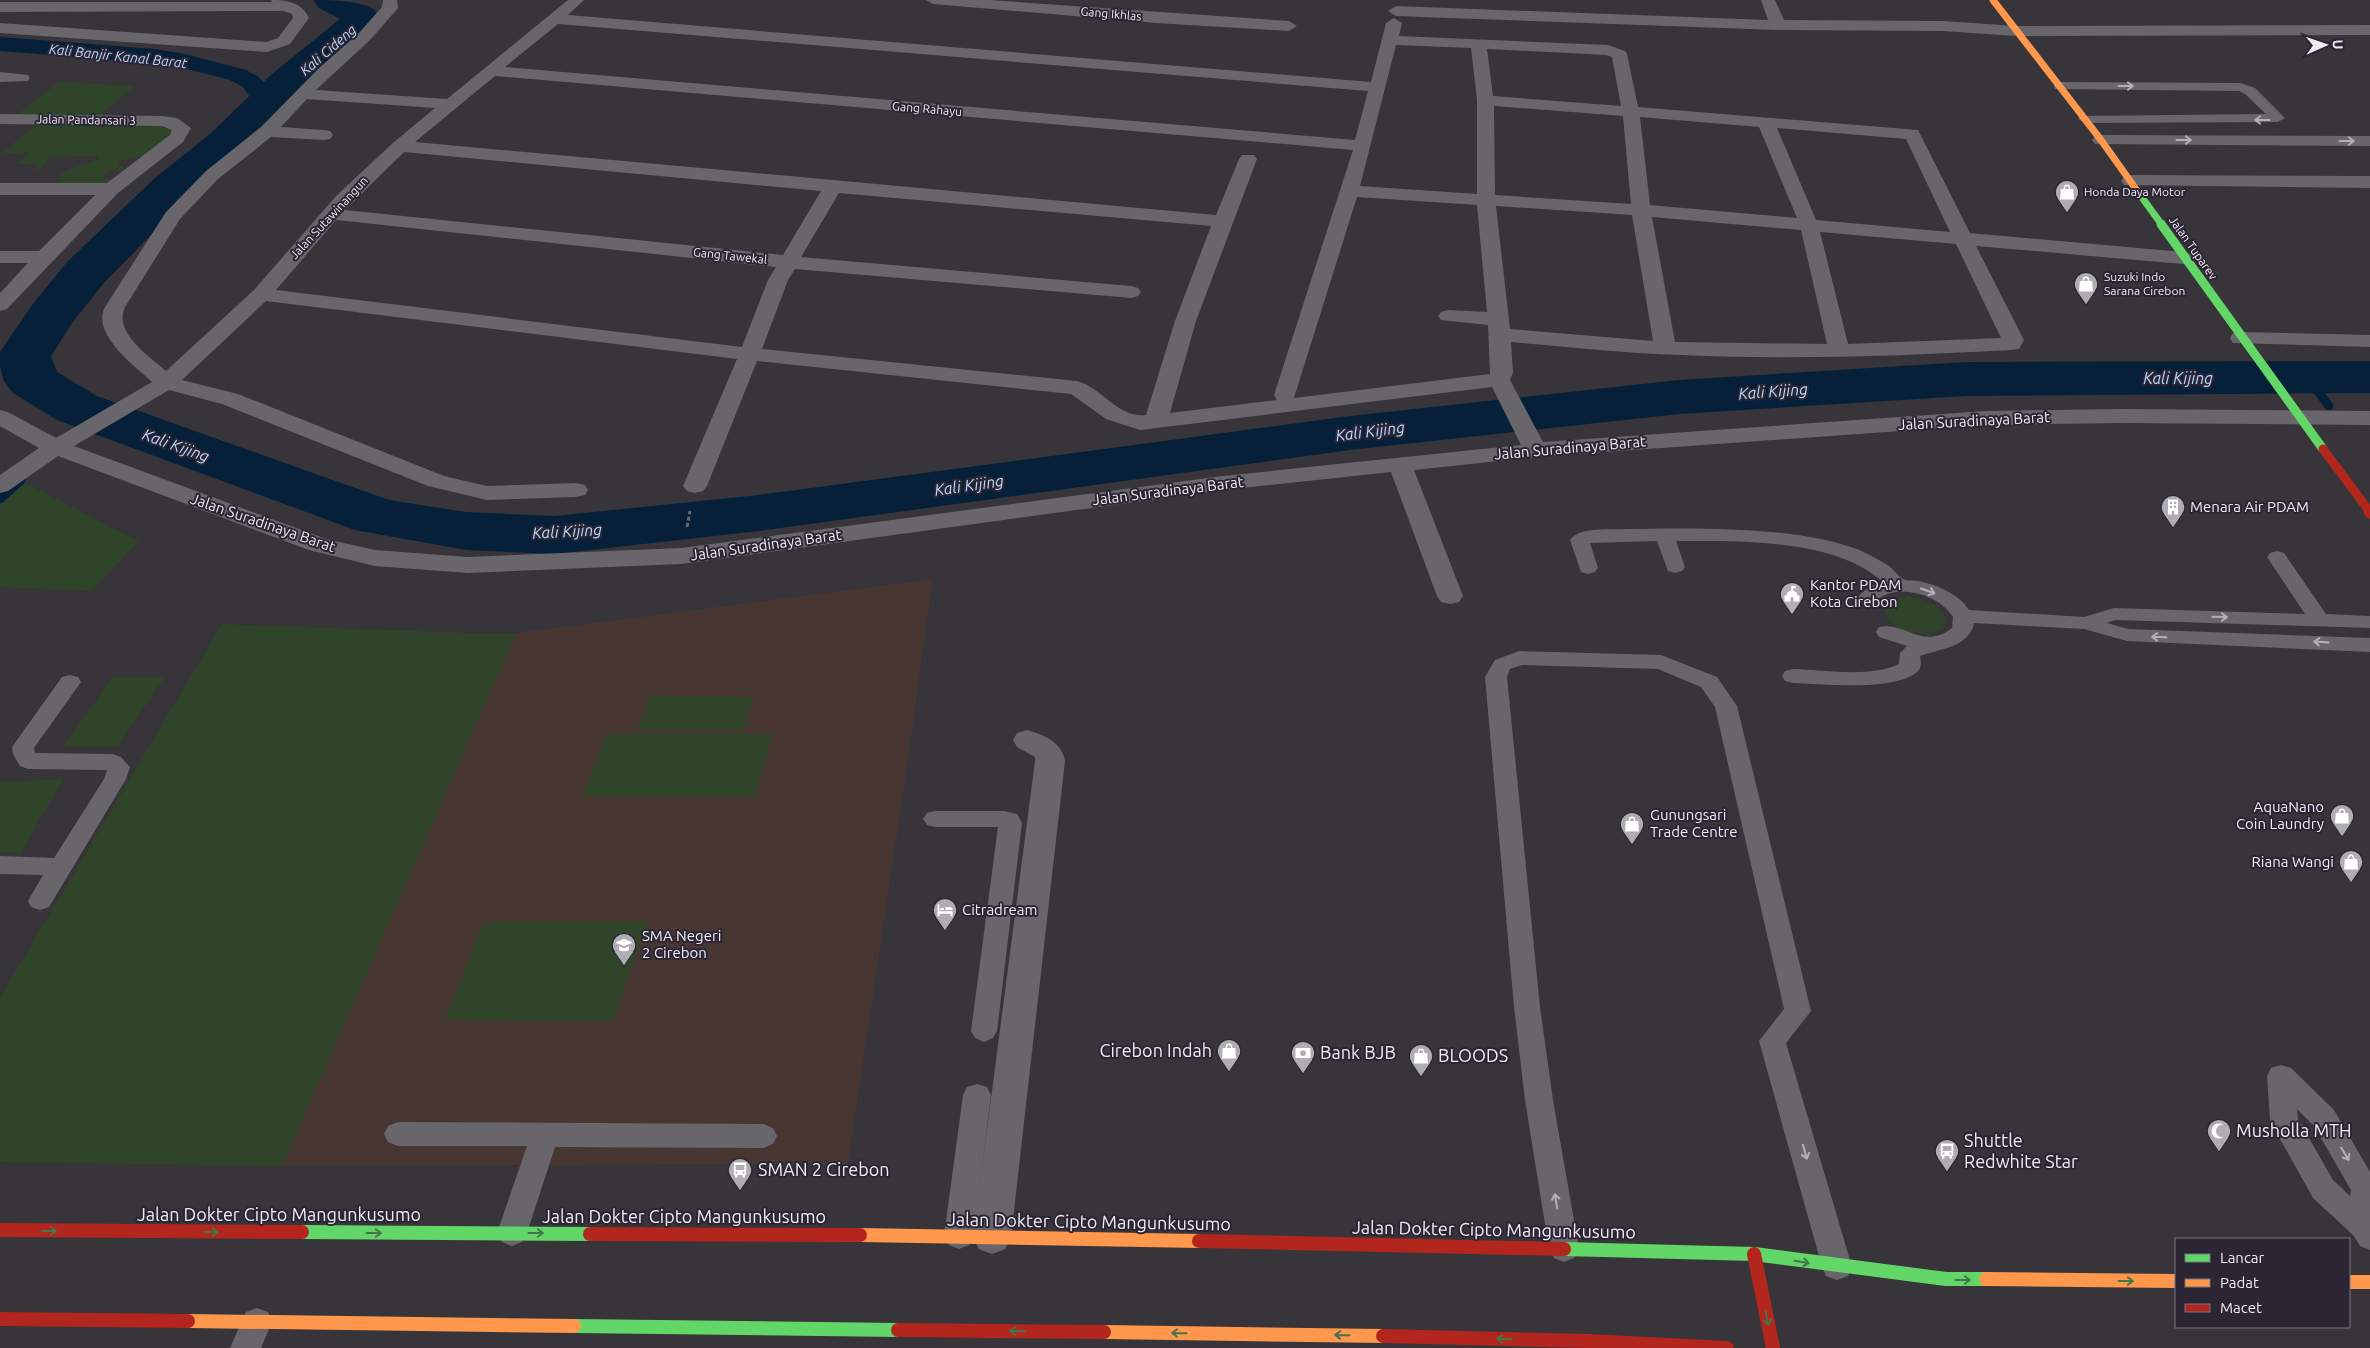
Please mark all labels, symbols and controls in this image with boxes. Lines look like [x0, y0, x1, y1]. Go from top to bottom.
street label: Gang Ikhlas [1080, 4, 1142, 23]
north arrow [2300, 20, 2350, 70]
water label: Kali Cideng [297, 21, 360, 79]
text: U [2330, 39, 2346, 50]
water label: Kali Banjir Kanal Barat [48, 41, 188, 71]
one-way arrow [2118, 81, 2134, 91]
street label: Gang Rahayu [892, 99, 962, 118]
street label: Jalan Pandansari 3 [36, 112, 136, 127]
one-way arrow [2254, 115, 2270, 125]
one-way arrow [2176, 135, 2192, 145]
one-way arrow [2338, 136, 2355, 146]
street label: Jalan Sutawinangun [287, 174, 370, 261]
shop icon: Honda Daya Motor [2054, 179, 2080, 213]
place label: Honda Daya Motor [2084, 185, 2186, 198]
street label: Jalan Tuparev [2167, 214, 2220, 282]
street label: Gang Tawekal [692, 245, 768, 266]
place label: Suzuki Indo Sarana Cirebon [2104, 270, 2185, 297]
shop icon: Suzuki Indo Sarana Cirebon [2073, 271, 2099, 305]
water label: Kali Kijing [2143, 369, 2213, 387]
water label: Kali Kijing [1738, 380, 1809, 402]
street label: Jalan Suradinaya Barat [1898, 408, 2050, 433]
water label: Kali Kijing [1334, 418, 1406, 444]
water label: Kali Kijing [140, 425, 212, 465]
street label: Jalan Suradinaya Barat [1493, 432, 1647, 463]
water label: Kali Kijing [933, 471, 1005, 499]
street label: Jalan Suradinaya Barat [1091, 473, 1245, 508]
street label: Jalan Suradinaya Barat [188, 490, 338, 555]
building icon: Menara Air PDAM [2160, 494, 2186, 528]
place label: Menara Air PDAM [2190, 498, 2309, 515]
water label: Kali Kijing [532, 520, 603, 542]
street label: Jalan Suradinaya Barat [689, 525, 843, 564]
place label: Kantor PDAM Kota Cirebon [1810, 576, 1901, 610]
public building icon: Kantor PDAM Kota Cirebon [1779, 581, 1805, 615]
one-way arrow [1920, 587, 1935, 596]
one-way arrow [2211, 612, 2227, 621]
one-way arrow [2151, 632, 2167, 641]
one-way arrow [2314, 638, 2330, 647]
place label: AquaNano Coin Laundry [2236, 798, 2324, 832]
shop icon: AquaNano Coin Laundry [2329, 803, 2355, 837]
place label: Gunungsari Trade Centre [1650, 806, 1738, 840]
shop icon: Gunungsari Trade Centre [1619, 811, 1645, 845]
shop icon: Riana Wangi [2338, 849, 2364, 883]
place label: Riana Wangi [2251, 853, 2334, 870]
hotel icon: Citradream [932, 897, 958, 931]
place label: Citradream [962, 901, 1038, 918]
place label: SMA Negeri 2 Cirebon [642, 927, 721, 961]
school or university icon: SMA Negeri 2 Cirebon [611, 932, 637, 966]
shop icon: Cirebon Indah [1216, 1038, 1242, 1072]
place label: Cirebon Indah [1099, 1040, 1212, 1060]
bank icon: Bank BJB [1290, 1040, 1316, 1074]
place label: Bank BJB [1320, 1042, 1396, 1062]
shop icon: BLOODS [1408, 1043, 1434, 1077]
place label: BLOODS [1438, 1045, 1508, 1065]
mosque icon: Musholla MTH [2206, 1118, 2232, 1152]
place label: Musholla MTH [2236, 1120, 2352, 1140]
place label: Shuttle Redwhite Star [1964, 1130, 2078, 1171]
bus stop icon: Shuttle Redwhite Star [1934, 1138, 1960, 1172]
one-way arrow [1801, 1144, 1810, 1160]
one-way arrow [2341, 1146, 2351, 1160]
bus stop icon: SMAN 2 Cirebon [727, 1157, 753, 1191]
place label: SMAN 2 Cirebon [758, 1159, 890, 1179]
one-way arrow [1550, 1194, 1560, 1210]
street label: Jalan Dokter Cipto Mangunkusumo [137, 1204, 421, 1224]
street label: Jalan Dokter Cipto Mangunkusumo [542, 1206, 826, 1226]
street label: Jalan Dokter Cipto Mangunkusumo [947, 1209, 1231, 1233]
street label: Jalan Dokter Cipto Mangunkusumo [1352, 1217, 1636, 1241]
one-way arrow [40, 1226, 56, 1236]
one-way arrow [202, 1227, 219, 1237]
one-way arrow [365, 1228, 381, 1237]
one-way arrow [528, 1229, 544, 1238]
legend [2175, 1238, 2350, 1328]
text: Lancar [2220, 1249, 2265, 1266]
one-way arrow [1794, 1257, 1810, 1267]
text: Padat [2220, 1274, 2259, 1291]
one-way arrow [1955, 1275, 1971, 1285]
one-way arrow [2118, 1276, 2134, 1285]
text: Macet [2220, 1299, 2262, 1316]
one-way arrow [1762, 1310, 1772, 1326]
one-way arrow [1009, 1326, 1025, 1336]
one-way arrow [1171, 1328, 1188, 1338]
one-way arrow [1334, 1330, 1350, 1340]
one-way arrow [1496, 1334, 1512, 1343]

